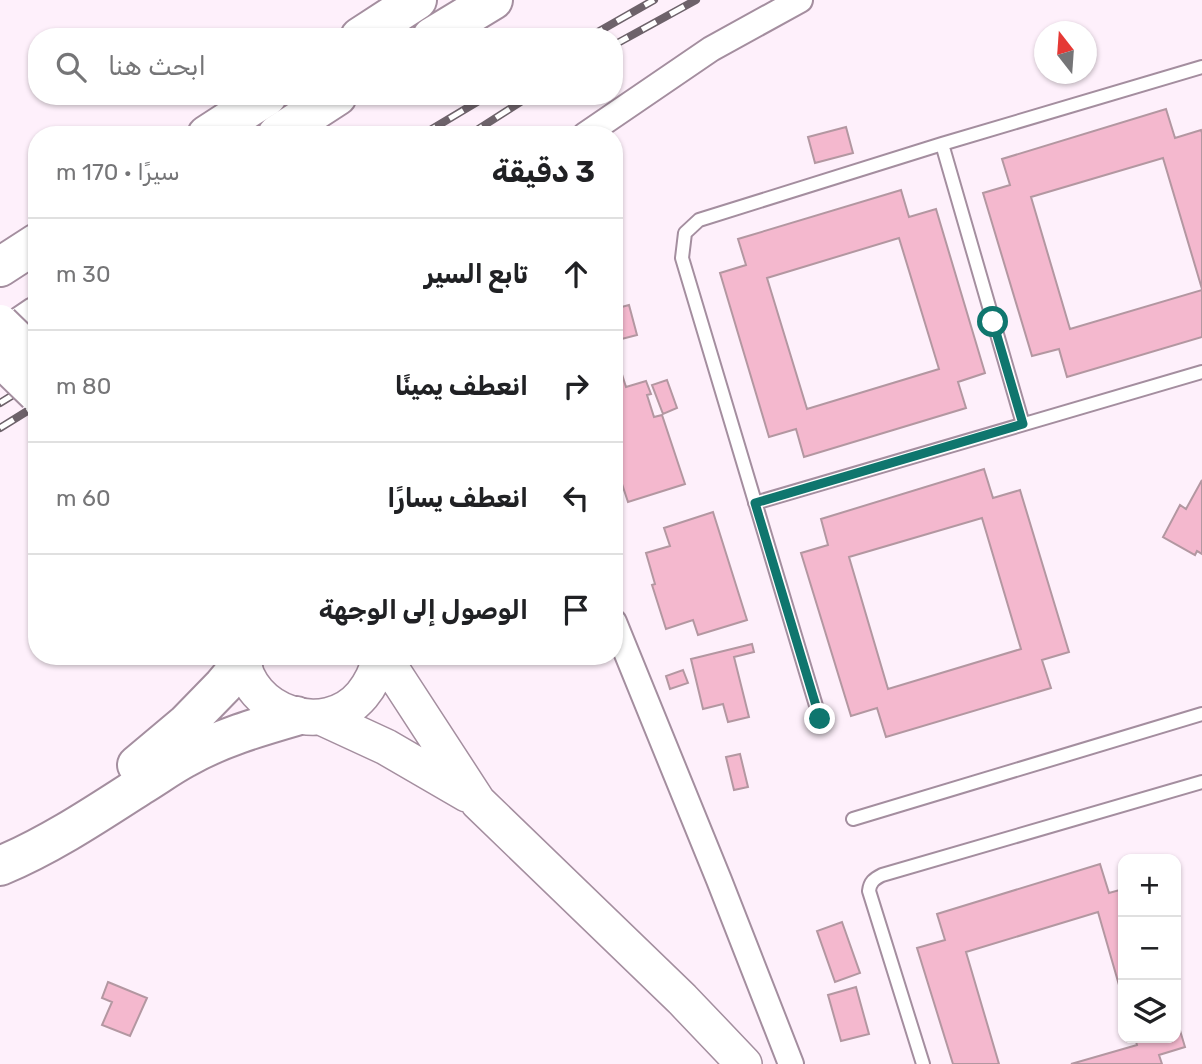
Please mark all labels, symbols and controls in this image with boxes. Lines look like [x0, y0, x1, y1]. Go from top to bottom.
north arrow [1034, 21, 1097, 84]
search box [28, 28, 623, 105]
icon: search [52, 48, 90, 86]
text: ابحث هنا [108, 51, 206, 82]
text: 3 دقيقة [492, 154, 595, 190]
text: سيرًا · 170 m [56, 158, 180, 186]
icon: ahead [557, 255, 595, 293]
text: تابع السير [424, 259, 528, 290]
text: 30 m [56, 260, 111, 288]
route start [977, 306, 1008, 337]
icon: right [557, 367, 595, 405]
text: انعطف يمينًا [395, 371, 528, 402]
text: 80 m [56, 372, 111, 400]
icon: left [557, 479, 595, 517]
text: انعطف يسارًا [387, 483, 528, 514]
text: 60 m [56, 484, 111, 512]
icon: arrive [557, 591, 595, 629]
text: الوصول إلى الوجهة [319, 595, 528, 626]
route end [804, 703, 835, 734]
map controls [1118, 854, 1181, 1043]
button: + [1118, 854, 1181, 917]
button: − [1118, 917, 1181, 980]
button: layers [1118, 980, 1181, 1043]

